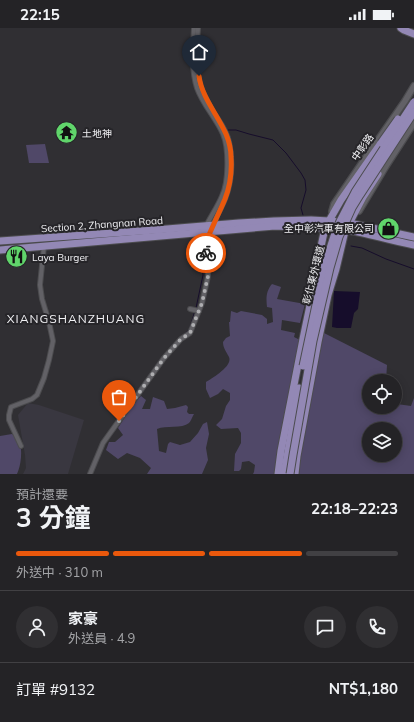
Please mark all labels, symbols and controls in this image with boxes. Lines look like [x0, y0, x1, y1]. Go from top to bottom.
text: 22:15 [20, 5, 60, 24]
pin [182, 35, 216, 76]
icon: home [188, 41, 210, 63]
temple icon: 土地神 [54, 120, 80, 146]
place label: 土地神 [82, 127, 112, 140]
street label: 中彰路 [348, 131, 376, 163]
street label: Section 2, Zhangnan Road [41, 214, 163, 235]
shop icon: 全中彰汽車有限公司 [376, 215, 402, 241]
place label: 全中彰汽車有限公司 [284, 222, 374, 235]
courier [186, 233, 226, 273]
icon: bike [195, 242, 217, 264]
restaurant icon: Laya Burger [3, 244, 29, 270]
street label: 彰化東外環道 [300, 244, 327, 306]
place label: Laya Burger [32, 251, 89, 264]
district label: XIANGSHANZHUANG [7, 311, 145, 326]
map controls [362, 374, 402, 462]
button: locate [362, 374, 402, 414]
pin [102, 380, 136, 421]
icon: bag [108, 386, 130, 408]
button: layers [362, 422, 402, 462]
text: 預計還要 [16, 486, 68, 502]
text: 22:18–22:23 [311, 499, 398, 518]
text: 3 分鐘 [16, 501, 91, 534]
text: 外送中 · 310 m [16, 564, 103, 580]
button: person [16, 606, 58, 648]
button: chat [304, 606, 346, 648]
button: phone [356, 606, 398, 648]
text: 家豪 [68, 609, 98, 628]
text: 外送員 · 4.9 [68, 630, 135, 646]
text: NT$1,180 [329, 679, 398, 698]
text: 訂單 #9132 [16, 680, 95, 699]

